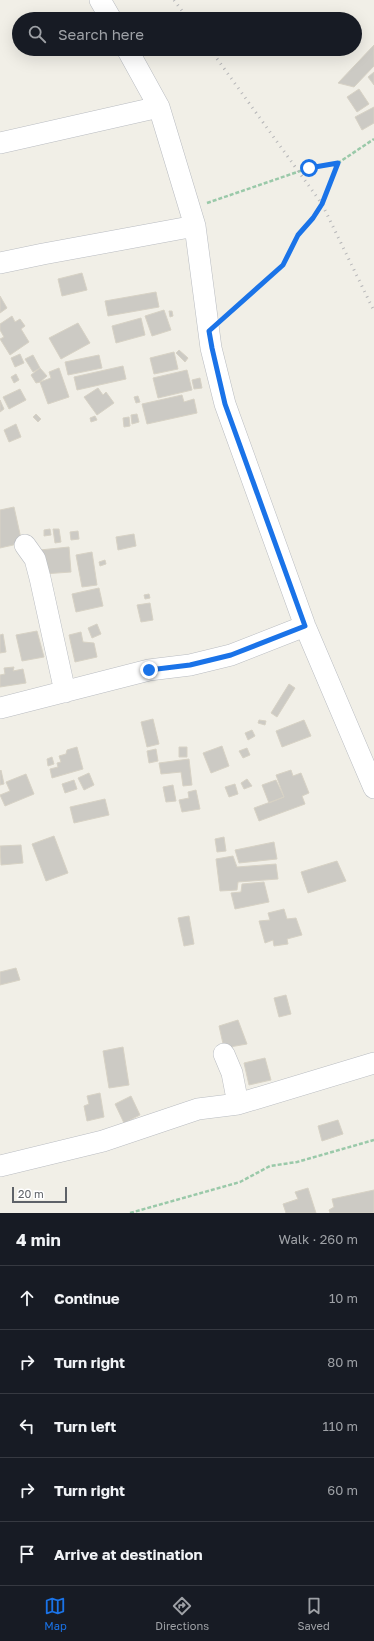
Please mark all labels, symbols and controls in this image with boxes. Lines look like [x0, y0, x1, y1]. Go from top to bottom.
search box [12, 12, 362, 56]
icon: search [26, 23, 48, 45]
text: Search here [58, 25, 144, 43]
route start [300, 159, 318, 177]
route end [140, 661, 158, 679]
scale bar [12, 1185, 67, 1204]
text: 20 m [18, 1187, 44, 1200]
text: 4 min [16, 1229, 61, 1250]
text: Walk · 260 m [279, 1231, 358, 1247]
icon: ahead [16, 1287, 38, 1309]
text: Continue [54, 1289, 120, 1307]
text: 10 m [329, 1290, 358, 1306]
icon: right [16, 1351, 38, 1373]
text: Turn right [54, 1353, 125, 1371]
text: 80 m [327, 1354, 358, 1370]
icon: left [16, 1415, 38, 1437]
text: Turn left [54, 1417, 116, 1435]
text: 110 m [323, 1418, 358, 1434]
icon: right [16, 1479, 38, 1501]
text: Turn right [54, 1481, 125, 1499]
text: 60 m [327, 1482, 358, 1498]
icon: arrive [16, 1543, 38, 1565]
text: Arrive at destination [54, 1545, 203, 1563]
tab: Map [44, 1595, 67, 1632]
tab: Directions [155, 1595, 209, 1632]
tab: Saved [298, 1595, 330, 1632]

